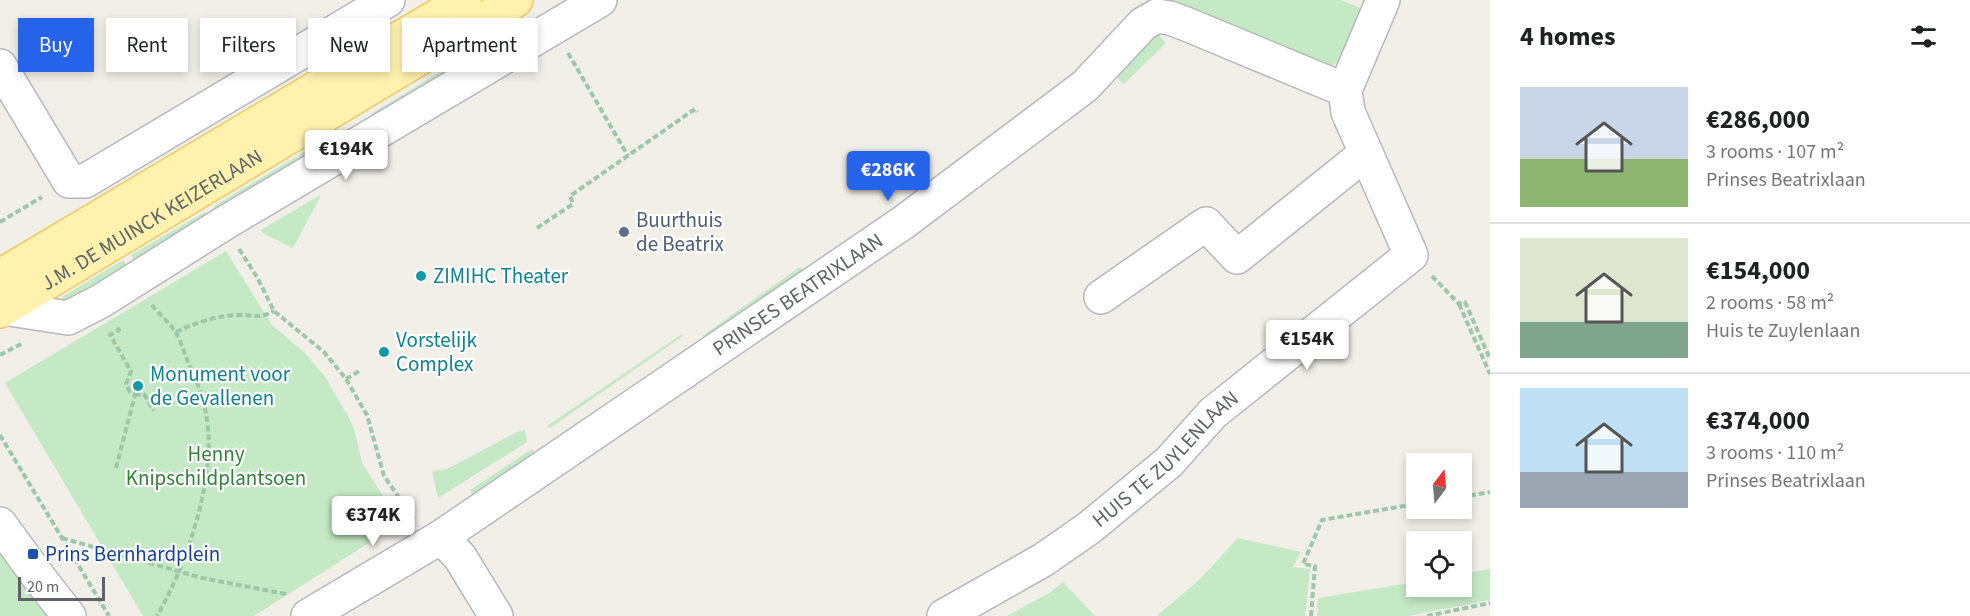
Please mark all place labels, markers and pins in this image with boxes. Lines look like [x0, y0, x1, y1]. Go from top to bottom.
pin: €194K [304, 130, 388, 181]
pin: €286K [846, 151, 930, 202]
place label: Buurthuis de Beatrix [636, 205, 725, 259]
marker: Buurthuis de Beatrix [617, 225, 631, 239]
place label: ZIMIHC Theater [433, 261, 569, 291]
marker: ZIMIHC Theater [414, 269, 428, 283]
pin: €154K [1265, 320, 1349, 371]
place label: Vorstelijk Complex [396, 325, 477, 379]
marker: Vorstelijk Complex [377, 345, 391, 359]
place label: Monument voor de Gevallenen [150, 359, 291, 413]
marker: Monument voor de Gevallenen [131, 379, 145, 393]
pin: €374K [331, 496, 415, 547]
place label: Prins Bernhardplein [45, 539, 220, 569]
marker: Prins Bernhardplein [26, 547, 40, 561]

